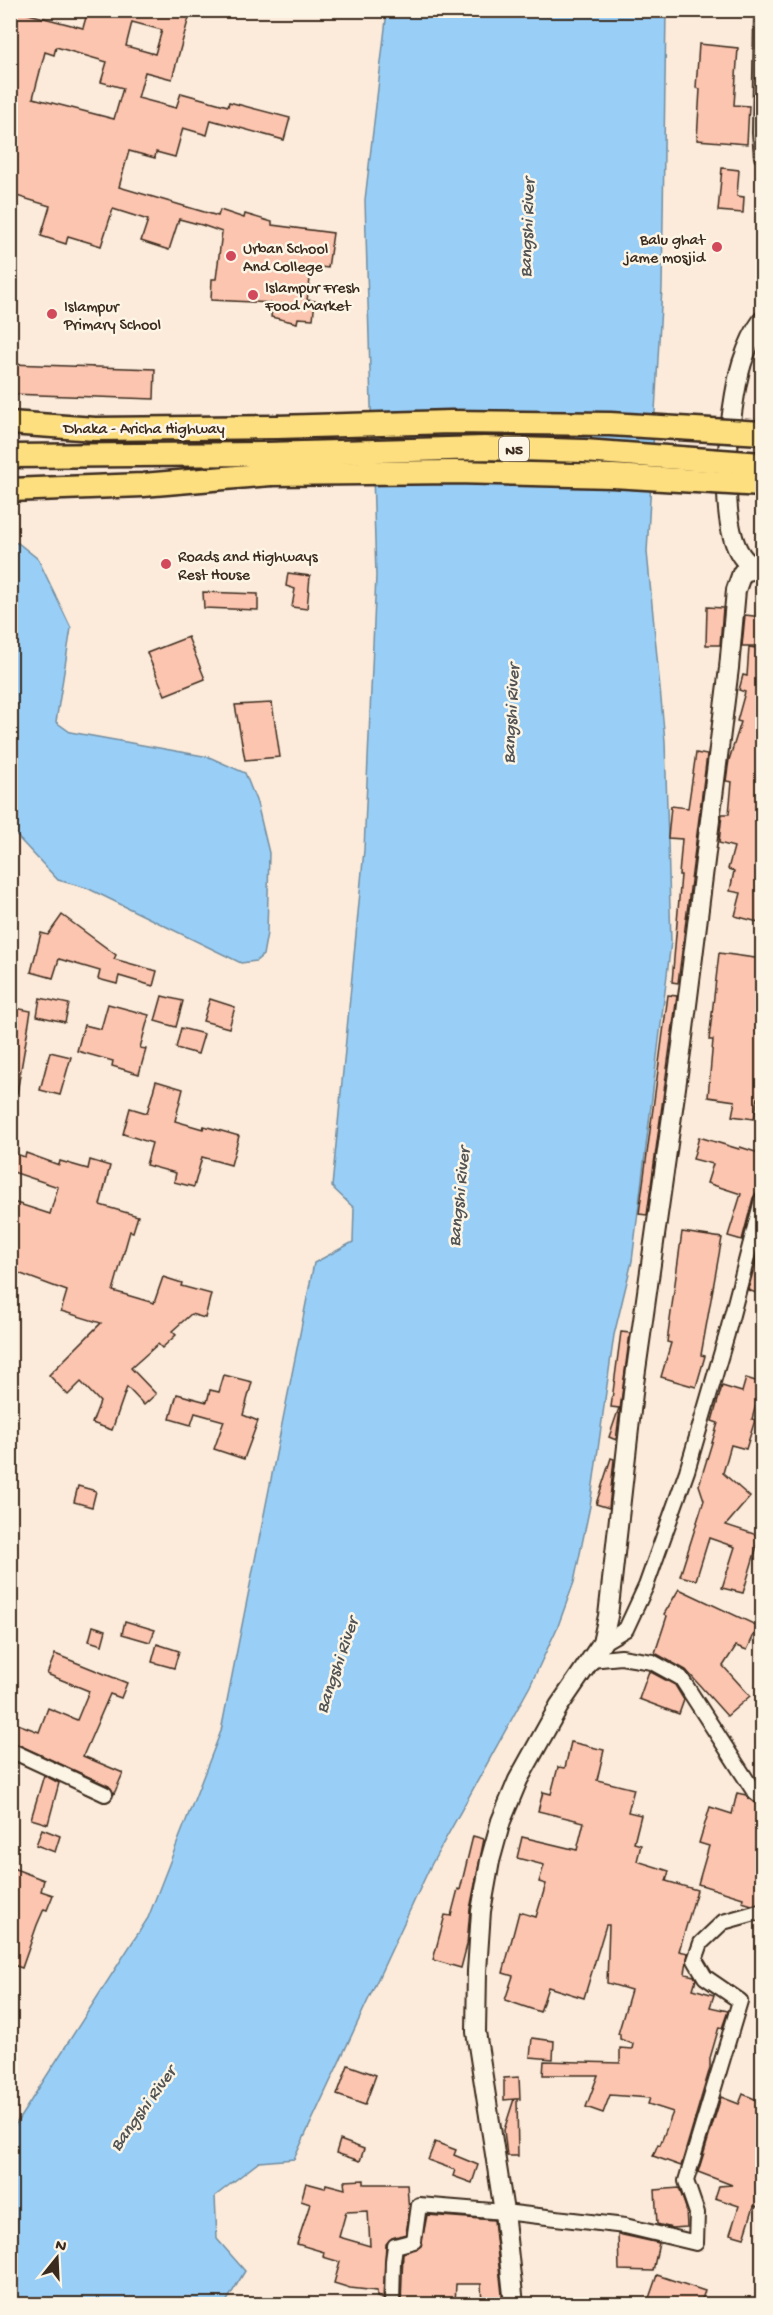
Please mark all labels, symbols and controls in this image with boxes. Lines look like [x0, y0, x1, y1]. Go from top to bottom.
water label: Bangshi River [516, 174, 541, 278]
place label: Balu ghat jame mosjid [622, 232, 707, 269]
marker: Balu ghat jame mosjid [710, 240, 724, 254]
place label: Urban School And College [243, 241, 328, 278]
marker: Urban School And College [224, 249, 238, 263]
place label: Islampur Fresh Food Market [264, 280, 360, 317]
marker: Islampur Fresh Food Market [246, 288, 260, 302]
place label: Islampur Primary School [63, 299, 161, 336]
marker: Islampur Primary School [45, 307, 59, 321]
street label: Dhaka - Aricha Highway [62, 421, 225, 440]
road number: N5 [499, 437, 529, 461]
place label: Roads and Highways Rest House [178, 549, 319, 586]
marker: Roads and Highways Rest House [159, 557, 173, 571]
water label: Bangshi River [499, 660, 526, 764]
water label: Bangshi River [445, 1143, 477, 1248]
water label: Bangshi River [312, 1612, 366, 1716]
water label: Bangshi River [106, 2060, 184, 2156]
north arrow [27, 2228, 87, 2288]
text: N [53, 2236, 69, 2258]

